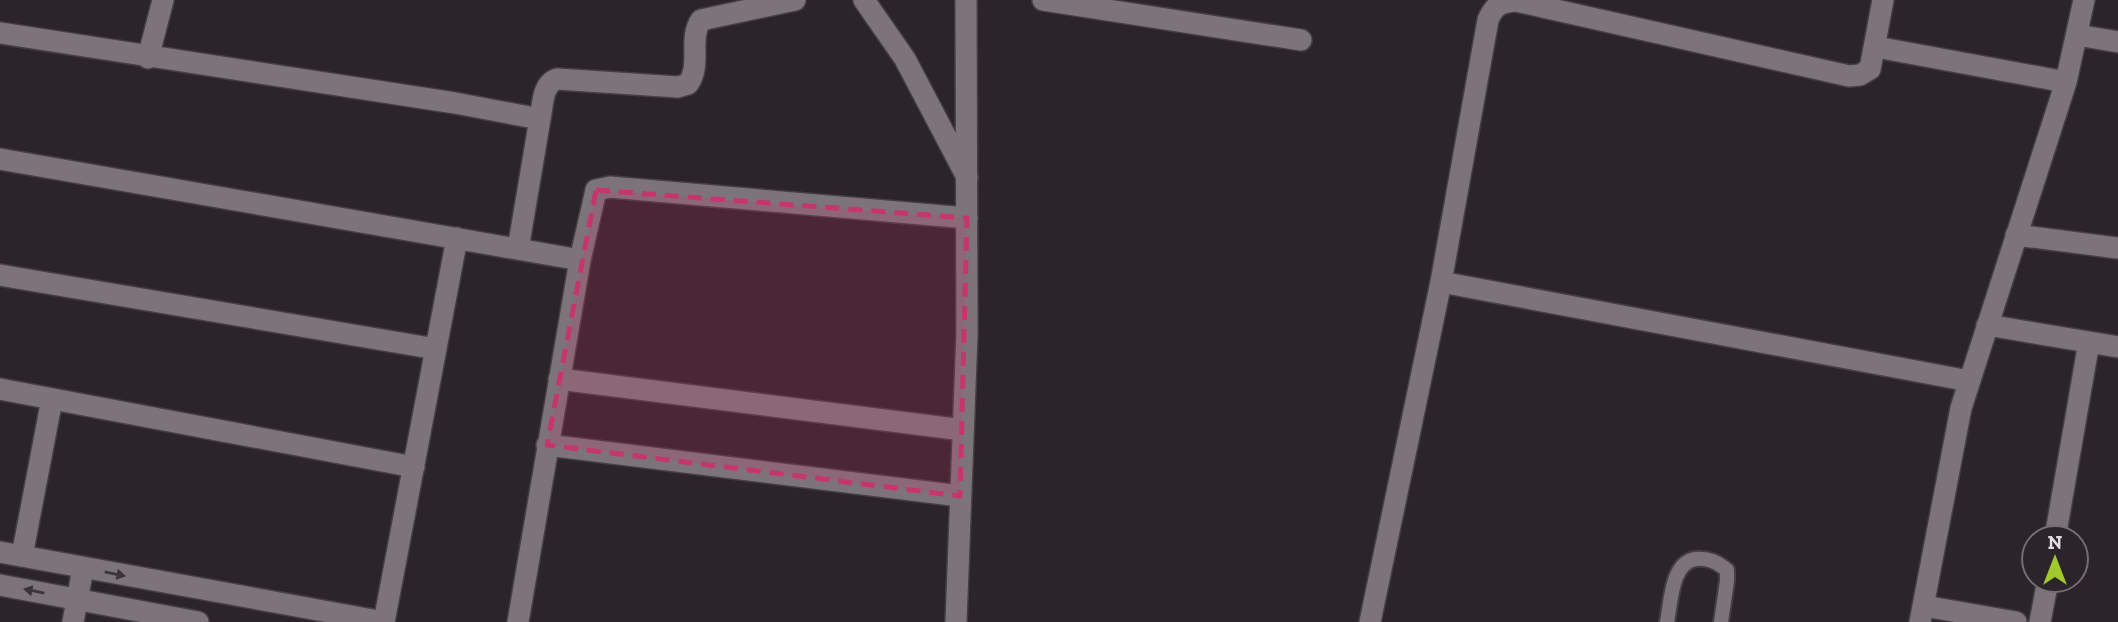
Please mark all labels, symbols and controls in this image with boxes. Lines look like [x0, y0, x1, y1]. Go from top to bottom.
north arrow [2020, 524, 2090, 594]
text: N [2048, 531, 2062, 554]
one-way arrow [104, 569, 126, 580]
one-way arrow [23, 586, 45, 597]

